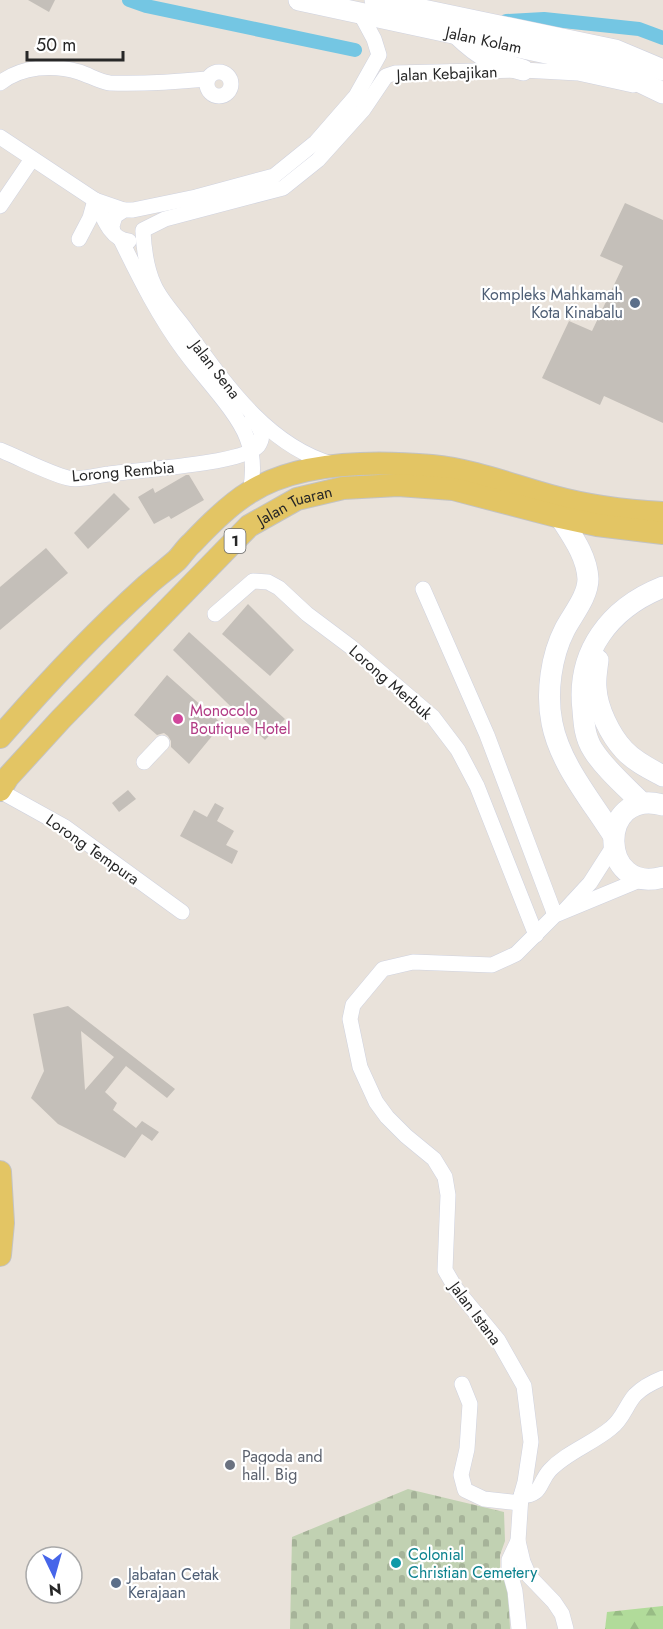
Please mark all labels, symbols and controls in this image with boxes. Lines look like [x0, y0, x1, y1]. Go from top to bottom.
street label: Jalan Kolam [442, 20, 524, 59]
scale bar [27, 24, 123, 62]
text: 50 m [36, 32, 76, 58]
street label: Jalan Kebajikan [394, 60, 498, 87]
place label: Kompleks Mahkamah Kota Kinabalu [482, 283, 623, 324]
marker: Kompleks Mahkamah Kota Kinabalu [628, 296, 642, 310]
street label: Jalan Sena [184, 333, 246, 404]
street label: Lorong Rembia [71, 456, 175, 487]
street label: Jalan Tuaran [251, 480, 334, 532]
road number: 1 [224, 529, 246, 553]
street label: Lorong Merbuk [344, 640, 438, 726]
place label: Monocolo Boutique Hotel [190, 699, 291, 740]
marker: Monocolo Boutique Hotel [171, 712, 185, 726]
street label: Lorong Tempura [41, 809, 144, 890]
street label: Jalan Istana [443, 1275, 507, 1350]
place label: Pagoda and hall. Big [242, 1445, 323, 1486]
marker: Pagoda and hall. Big [223, 1458, 237, 1472]
place label: Colonial Christian Cemetery [408, 1543, 538, 1584]
north arrow [24, 1545, 84, 1605]
marker: Colonial Christian Cemetery [389, 1556, 403, 1570]
place label: Jabatan Cetak Kerajaan [126, 1563, 220, 1604]
marker: Jabatan Cetak Kerajaan [109, 1576, 123, 1590]
text: N [48, 1577, 63, 1601]

